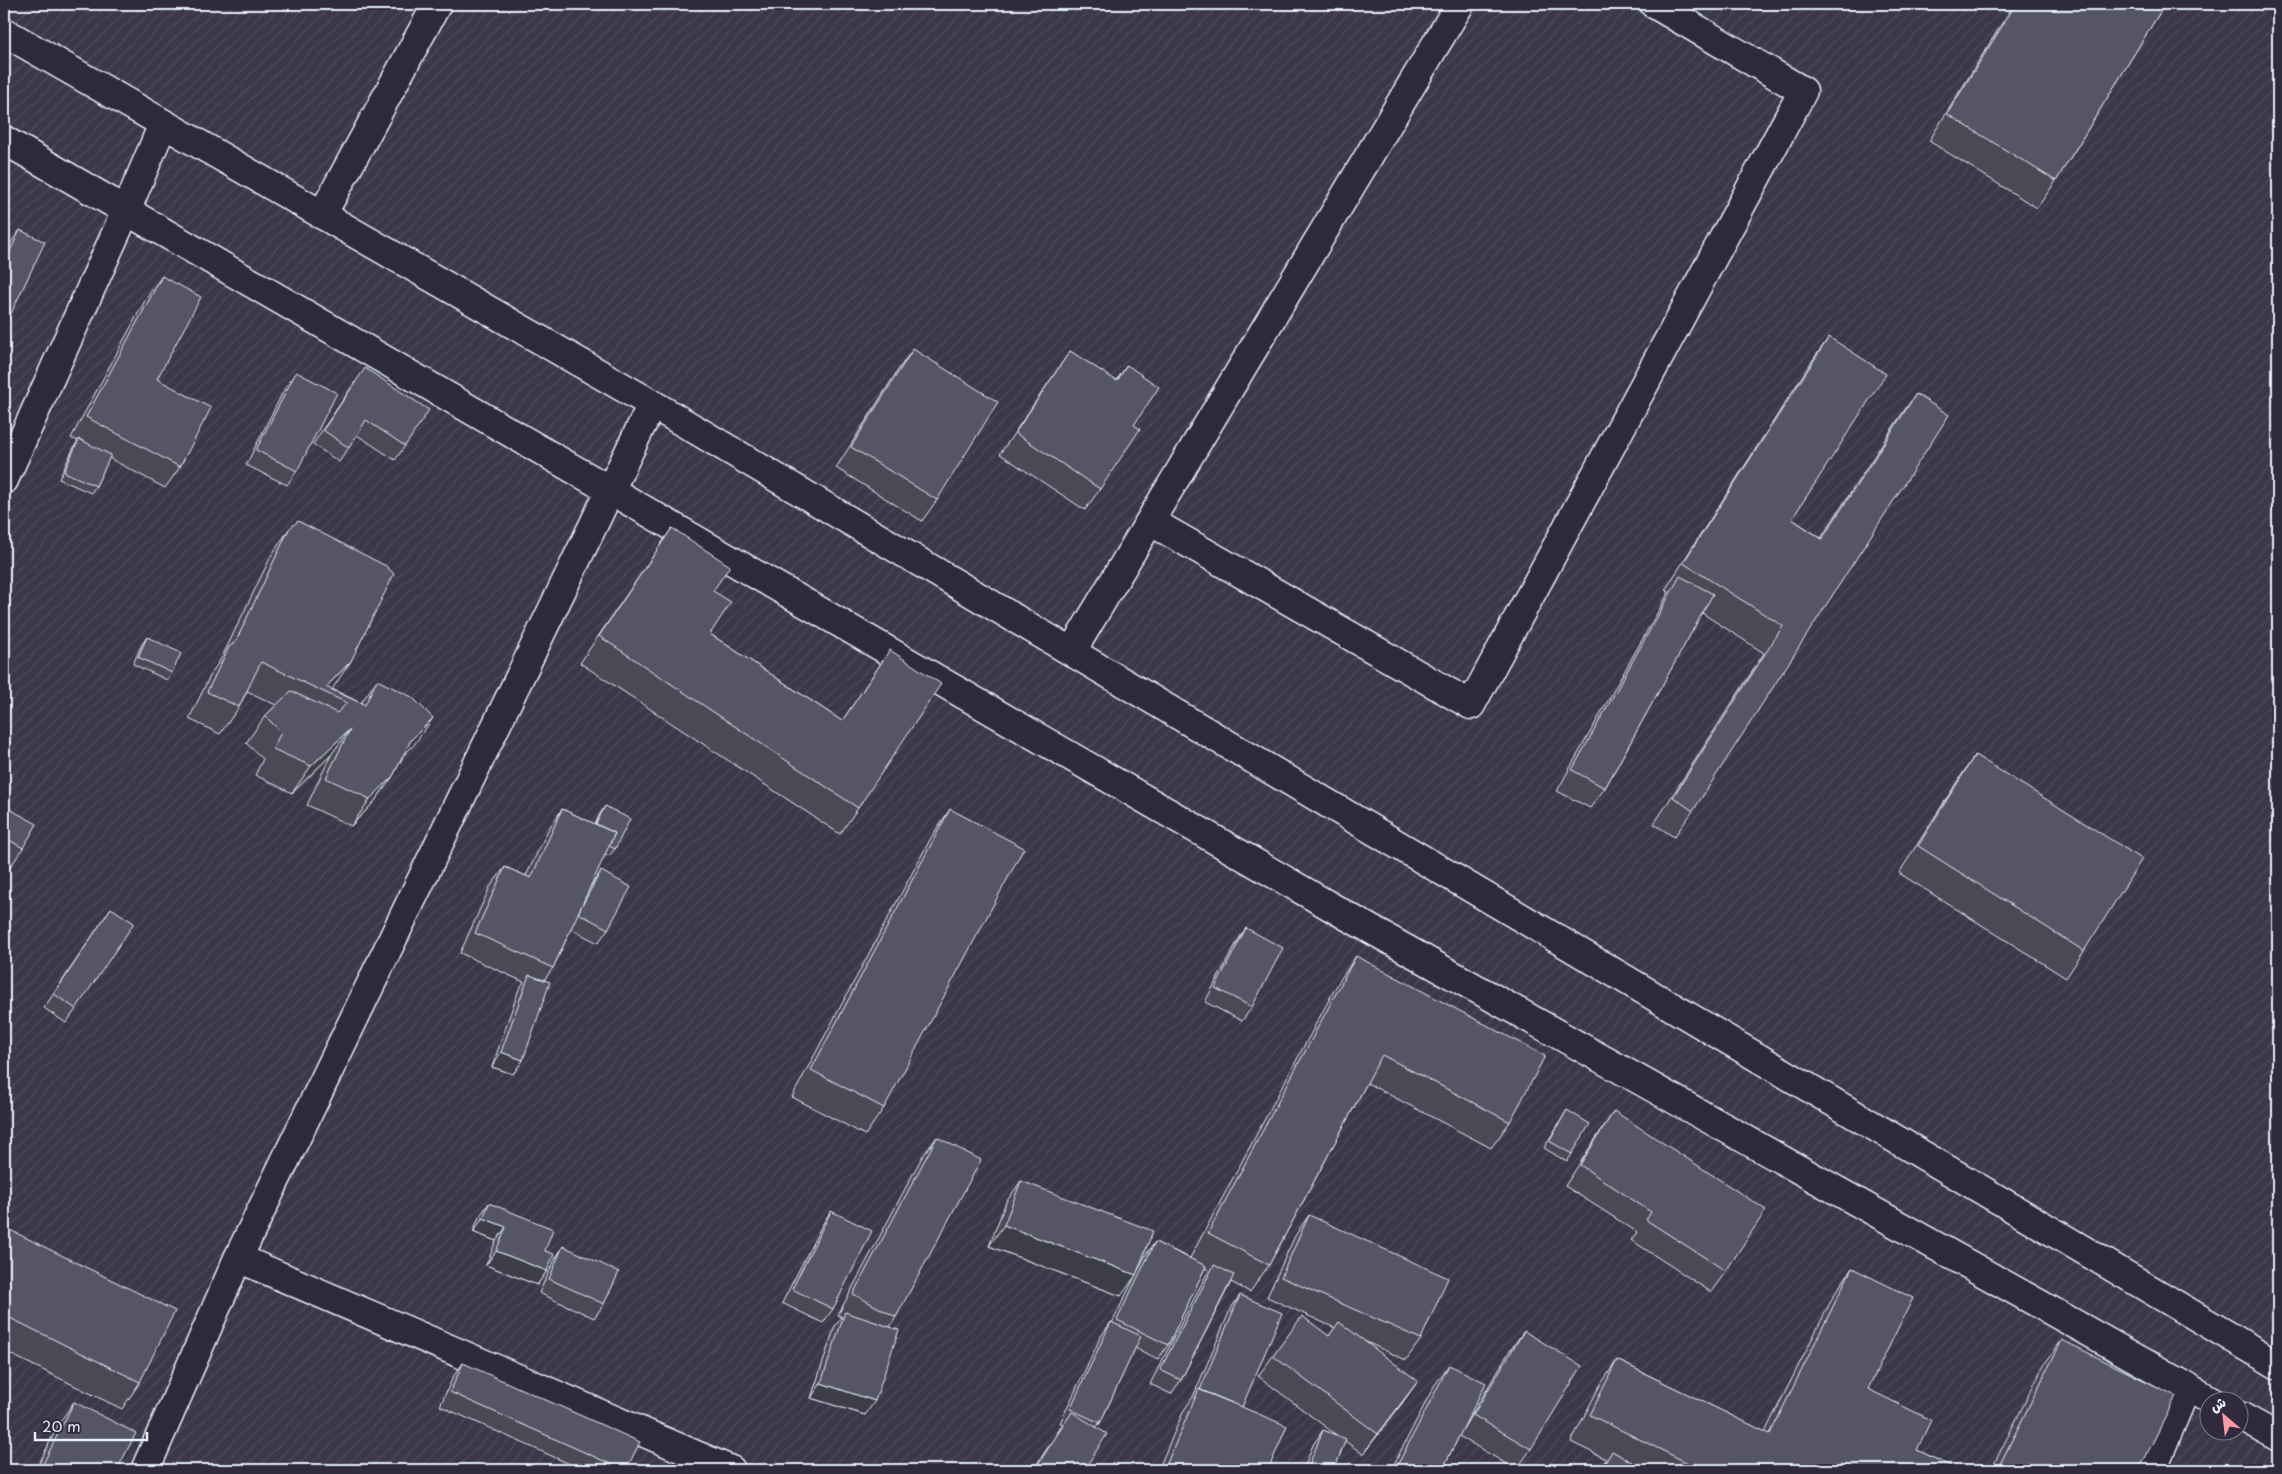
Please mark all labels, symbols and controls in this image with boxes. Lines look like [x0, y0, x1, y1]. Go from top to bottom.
text: ش [2206, 1391, 2229, 1417]
north arrow [2200, 1392, 2250, 1442]
scale bar [35, 1409, 148, 1441]
text: 20 m [42, 1414, 81, 1437]

